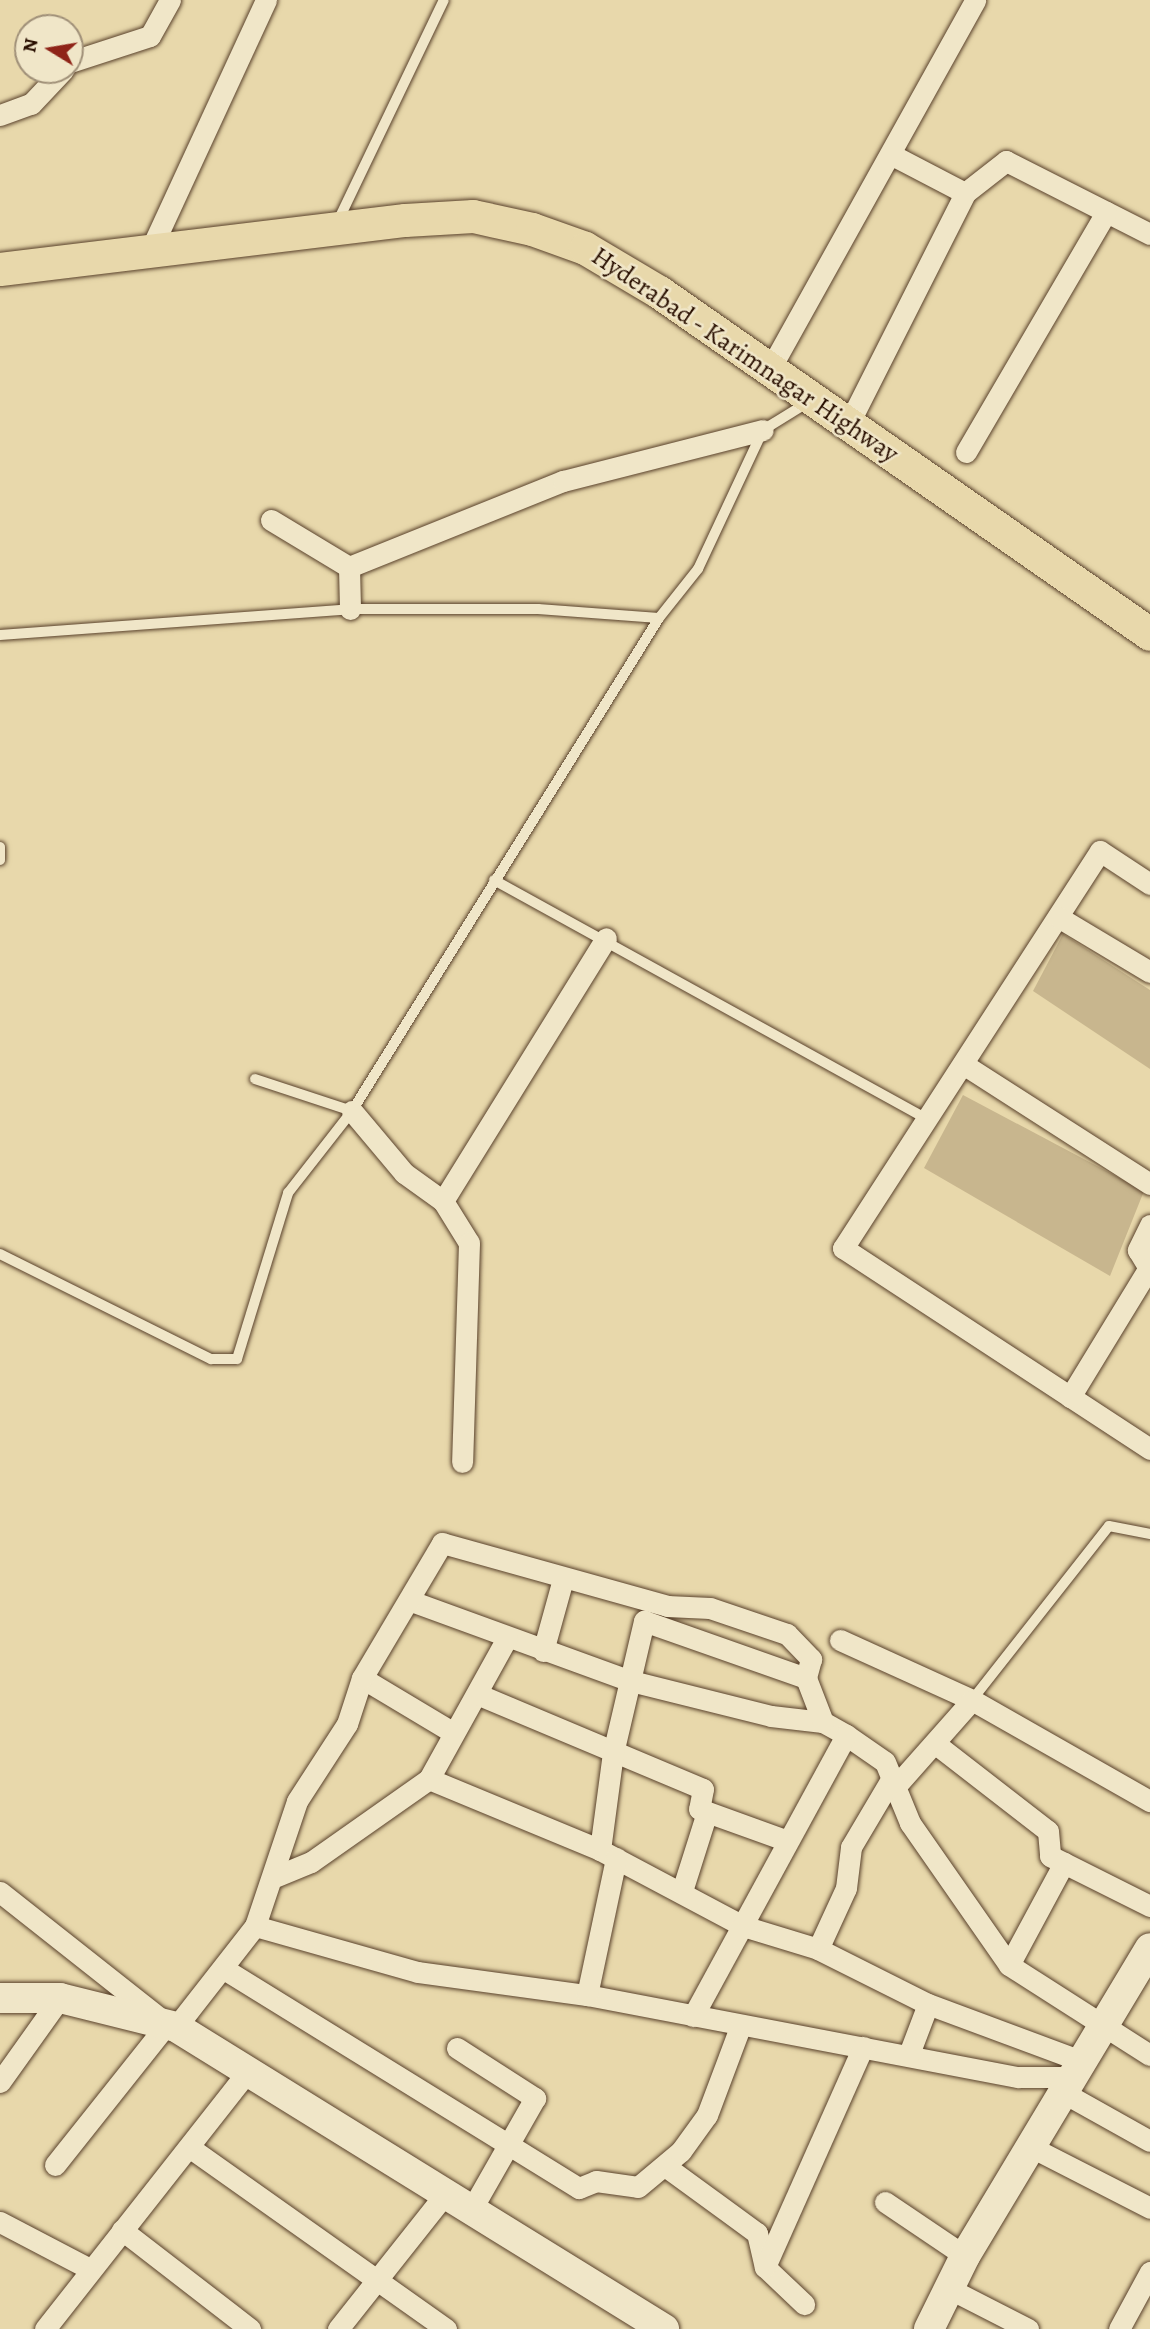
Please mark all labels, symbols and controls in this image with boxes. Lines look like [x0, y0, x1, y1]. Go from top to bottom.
north arrow [14, 14, 84, 84]
text: N [16, 36, 44, 55]
street label: Hyderabad - Karimnagar Highway [585, 240, 905, 470]

